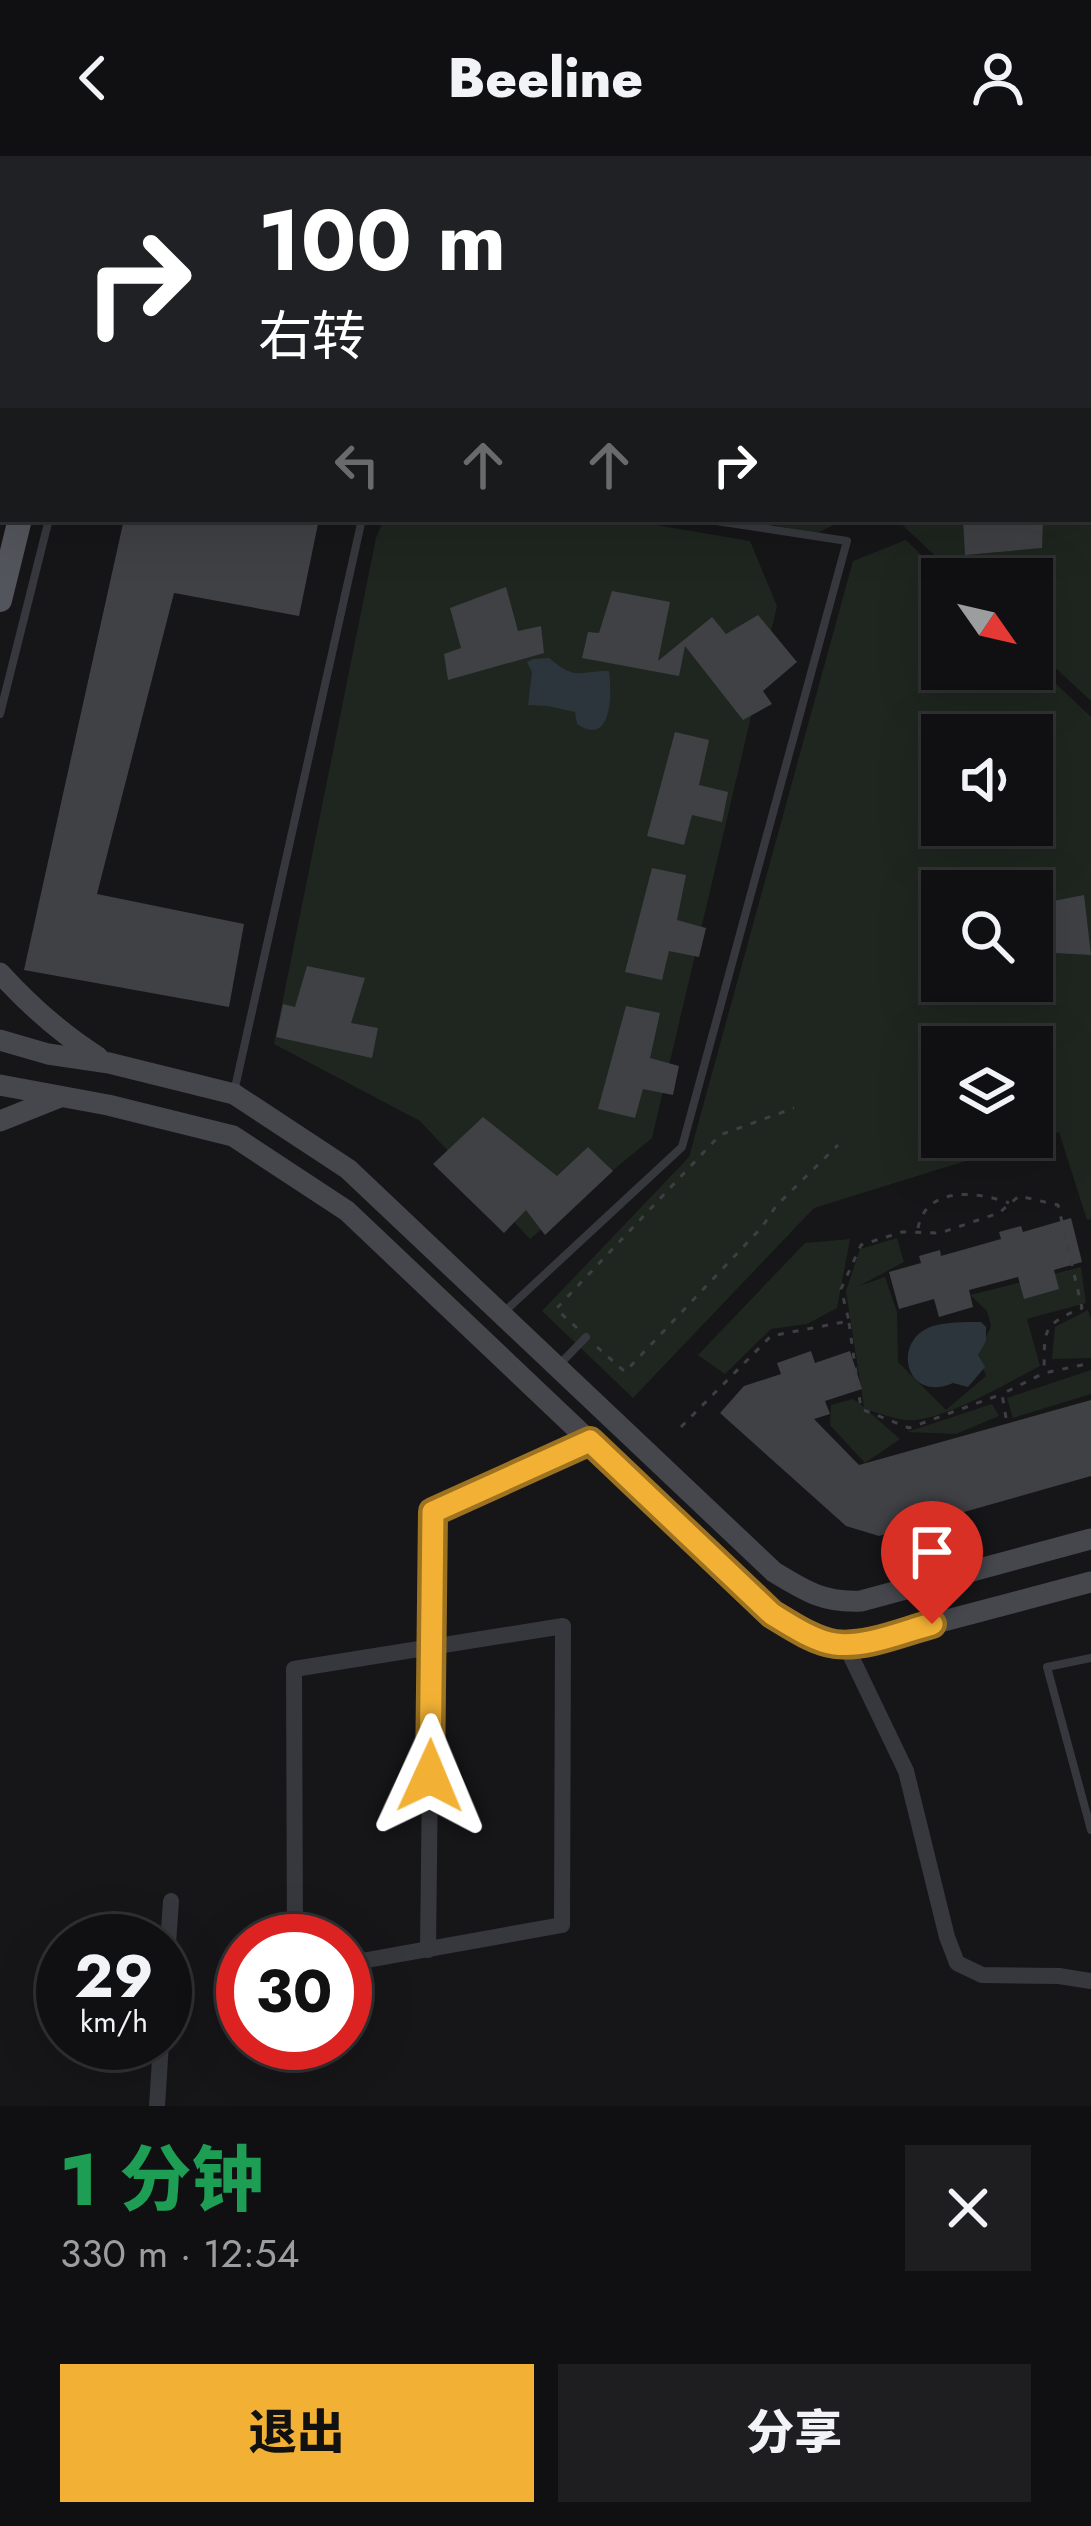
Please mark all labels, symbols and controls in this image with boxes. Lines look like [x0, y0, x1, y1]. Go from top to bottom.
text: Beeline [448, 39, 643, 117]
icon: back [60, 45, 126, 111]
icon: person [965, 45, 1031, 111]
text: 100 m [258, 180, 506, 302]
icon: right [60, 204, 216, 360]
text: 右转 [258, 297, 366, 375]
icon: left [324, 432, 390, 498]
icon: ahead [450, 432, 516, 498]
icon: ahead [576, 432, 642, 498]
icon: right [702, 432, 768, 498]
north arrow [921, 558, 1053, 690]
map controls [921, 558, 1053, 1158]
button: sound [921, 714, 1053, 846]
button: search [921, 870, 1053, 1002]
button: layers [921, 1026, 1053, 1158]
pin [881, 1501, 983, 1624]
icon: arrive [899, 1519, 965, 1585]
position arrow [367, 1713, 493, 1839]
speed limit sign: 30 [216, 1914, 372, 2070]
text: 29 [74, 1933, 154, 2020]
text: km/h [80, 2000, 148, 2043]
text: 1 分钟 [60, 2128, 264, 2232]
button: close [905, 2145, 1031, 2271]
text: 330 m · 12:54 [60, 2225, 299, 2282]
button: 退出 [60, 2364, 534, 2502]
button: 分享 [558, 2364, 1031, 2502]

